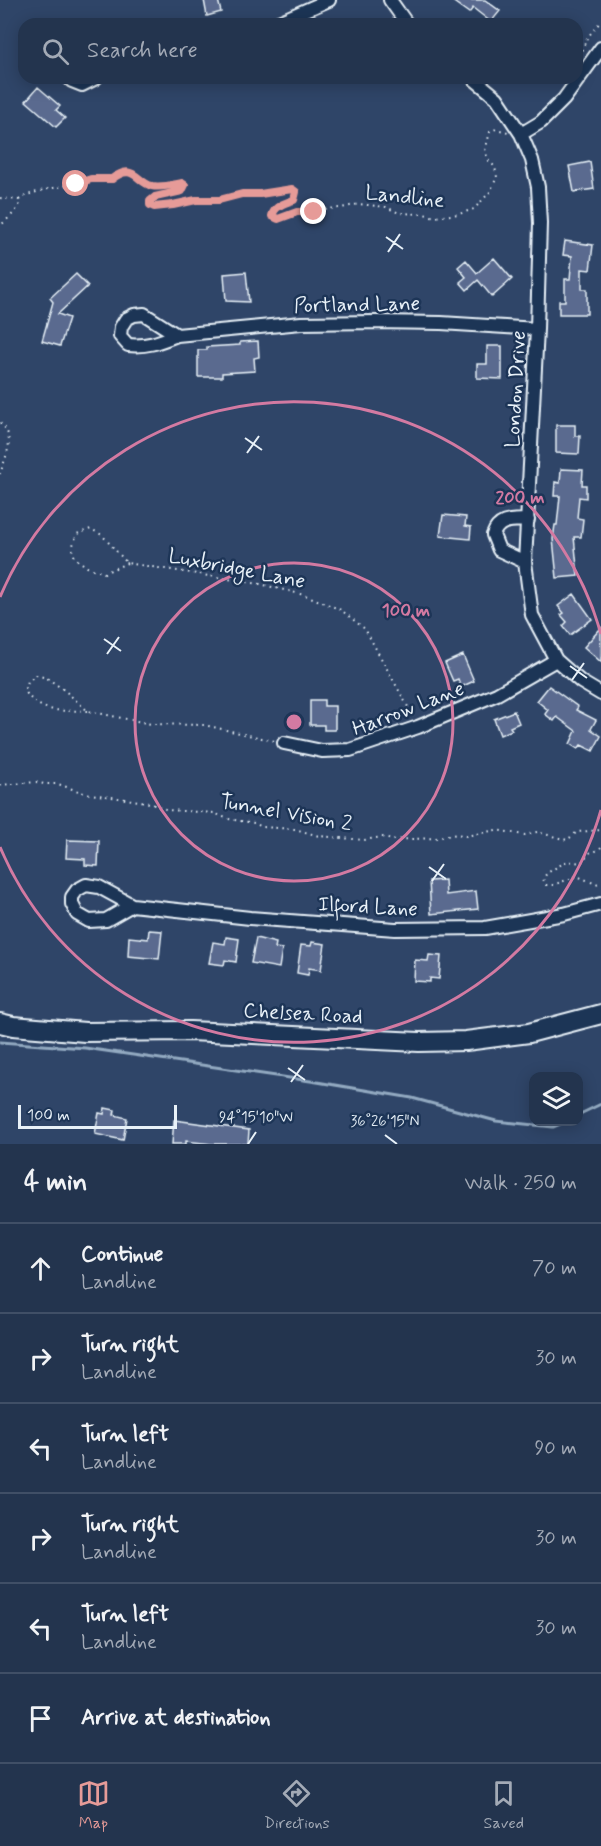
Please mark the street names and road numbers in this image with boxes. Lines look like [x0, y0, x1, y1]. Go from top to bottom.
street label: Landline [364, 179, 446, 215]
street label: Portland Lane [294, 290, 420, 320]
street label: London Drive [499, 330, 533, 448]
street label: Luxbridge Lane [166, 542, 308, 597]
street label: Harrow Lane [348, 675, 468, 743]
street label: Tunnel Vision 2 [218, 788, 354, 838]
street label: Ilford Lane [317, 890, 419, 926]
street label: Chelsea Road [243, 997, 363, 1031]

